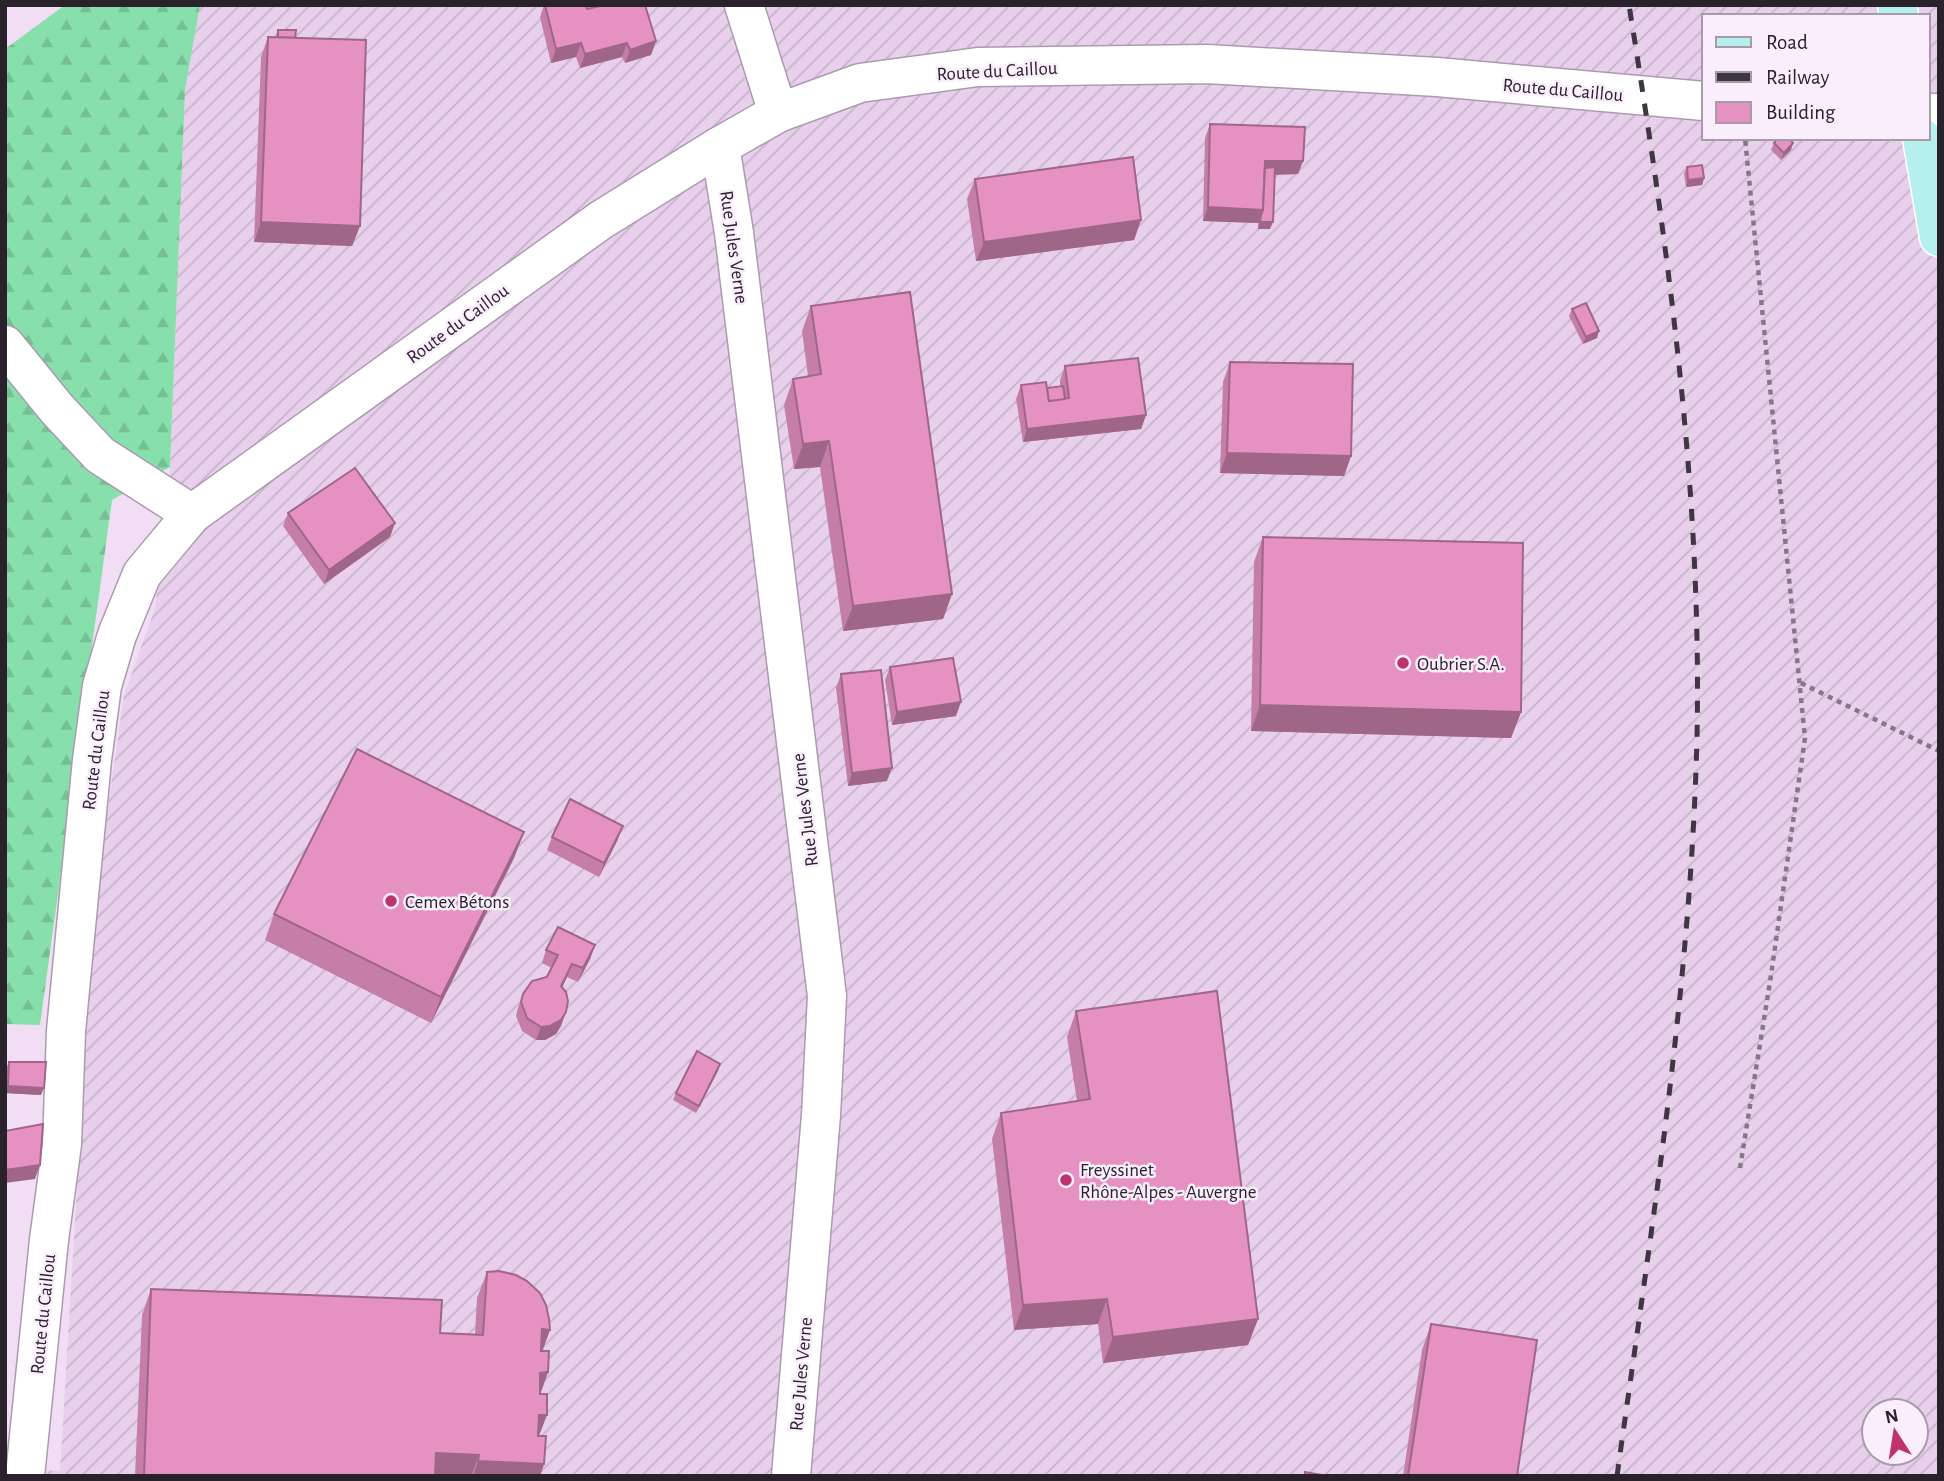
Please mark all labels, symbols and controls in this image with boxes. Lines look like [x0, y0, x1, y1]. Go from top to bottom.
legend [1702, 14, 1930, 140]
text: Road [1766, 32, 1808, 53]
street label: Route du Caillou [936, 59, 1058, 84]
text: Railway [1766, 67, 1829, 88]
street label: Route du Caillou [1502, 76, 1624, 105]
text: Building [1766, 102, 1836, 123]
street label: Rue Jules Verne [716, 189, 751, 305]
street label: Route du Caillou [403, 281, 513, 367]
marker: Oubrier S.A. [1395, 655, 1411, 671]
place label: Oubrier S.A. [1417, 655, 1505, 674]
street label: Route du Caillou [80, 689, 113, 811]
street label: Rue Jules Verne [789, 752, 822, 868]
marker: Cemex Bétons [383, 893, 399, 909]
place label: Cemex Bétons [405, 893, 509, 912]
place label: Freyssinet Rhône-Alpes - Auvergne [1080, 1161, 1257, 1202]
marker: Freyssinet Rhône-Alpes - Auvergne [1058, 1172, 1074, 1188]
street label: Route du Caillou [28, 1253, 59, 1375]
street label: Rue Jules Verne [787, 1316, 816, 1432]
north arrow [1860, 1397, 1930, 1467]
text: N [1883, 1406, 1900, 1428]

